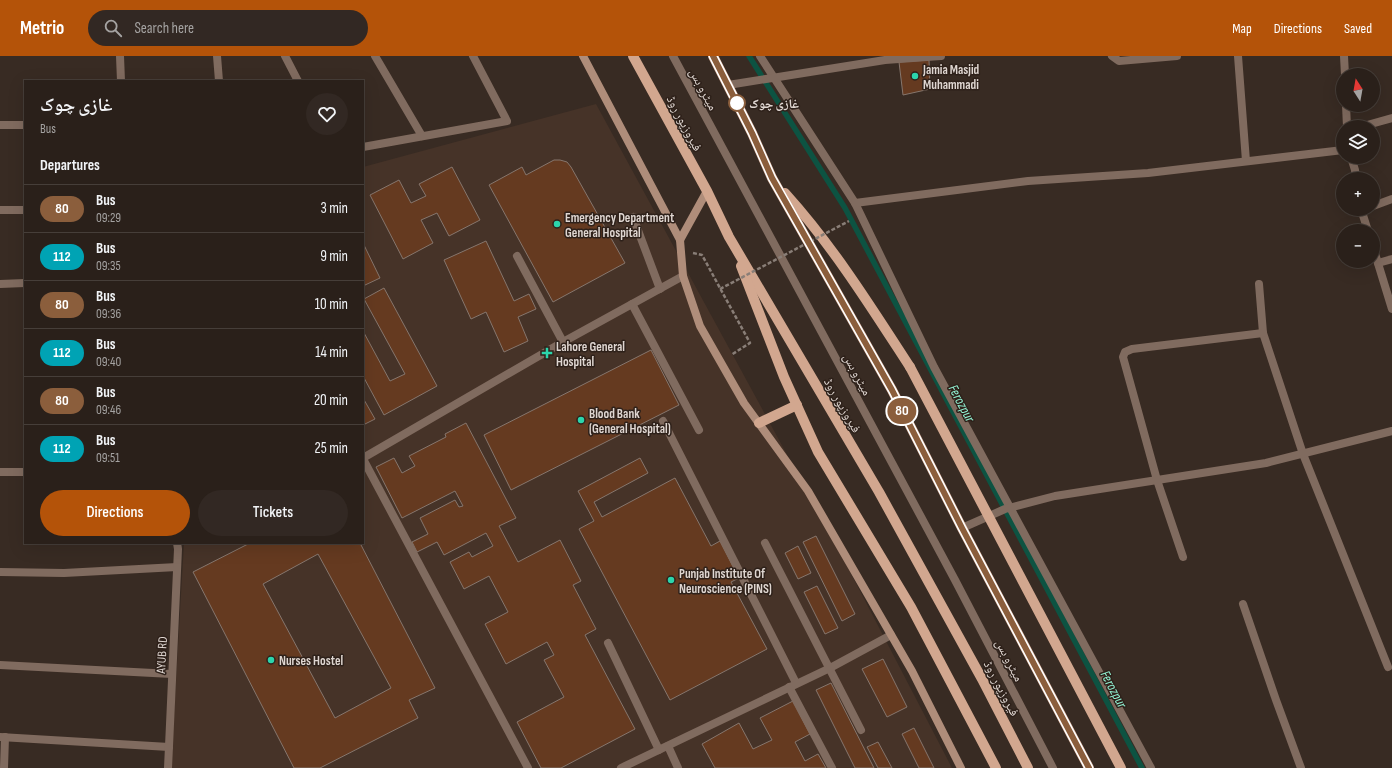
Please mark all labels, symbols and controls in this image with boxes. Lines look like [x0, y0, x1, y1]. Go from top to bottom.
search box [88, 10, 368, 46]
text: Metrio [20, 17, 64, 40]
icon: search [102, 17, 124, 39]
text: Search here [134, 19, 194, 38]
text: Map [1232, 20, 1252, 37]
text: Directions [1274, 20, 1322, 37]
text: Saved [1344, 20, 1372, 37]
place label: Jamia Masjid Muhammadi [922, 62, 980, 93]
street label: میٹرو بس [685, 66, 721, 113]
north arrow [1336, 68, 1380, 112]
map controls [1336, 68, 1380, 268]
marker: Jamia Masjid Muhammadi [910, 71, 920, 81]
button: heart [306, 93, 348, 135]
street label: فیروزپور روڈ [663, 93, 705, 154]
text: غازی چوک [40, 94, 113, 117]
marker: غازی چوک [728, 94, 746, 112]
place label: غازی چوک [749, 96, 799, 112]
button: layers [1336, 120, 1380, 164]
text: Bus [40, 121, 56, 137]
text: Departures [40, 156, 100, 175]
button: + [1336, 172, 1380, 216]
text: Bus [96, 191, 115, 210]
text: 3 min [320, 199, 348, 218]
text: 80 [55, 200, 69, 217]
text: 09:29 [96, 210, 121, 226]
place label: Emergency Department General Hospital [565, 210, 675, 241]
marker: Emergency Department General Hospital [552, 219, 562, 229]
button: − [1336, 224, 1380, 268]
text: Bus [96, 239, 115, 258]
text: 9 min [320, 247, 348, 266]
text: 112 [53, 248, 71, 265]
text: 09:35 [96, 258, 121, 274]
text: Bus [96, 287, 115, 306]
text: 10 min [315, 295, 348, 314]
text: 80 [55, 296, 69, 313]
text: 09:36 [96, 306, 121, 322]
text: Bus [96, 335, 115, 354]
place label: Lahore General Hospital [556, 339, 625, 370]
text: 14 min [315, 343, 348, 362]
text: 112 [53, 344, 71, 361]
marker: Lahore General Hospital [541, 347, 553, 359]
street label: میٹرو بس [839, 351, 875, 398]
text: 09:40 [96, 354, 121, 370]
street label: فیروزپور روڈ [820, 375, 864, 436]
water label: Ferozpur [945, 382, 979, 426]
text: Bus [96, 383, 115, 402]
text: 20 min [314, 391, 348, 410]
text: 80 [55, 392, 69, 409]
line badge: 80 [884, 398, 920, 424]
text: 09:46 [96, 402, 121, 418]
text: 80 [895, 402, 909, 419]
place label: Blood Bank (General Hospital) [589, 406, 671, 437]
marker: Blood Bank (General Hospital) [576, 415, 586, 425]
text: Bus [96, 431, 115, 450]
text: 25 min [315, 439, 348, 458]
text: 112 [53, 440, 71, 457]
text: 09:51 [96, 450, 120, 466]
button: Directions [40, 490, 190, 536]
button: Tickets [198, 490, 348, 536]
place label: Punjab Institute Of Neuroscience (PINS) [679, 566, 772, 597]
marker: Punjab Institute Of Neuroscience (PINS) [666, 575, 676, 585]
street label: AYUB RD [153, 636, 171, 675]
street label: میٹرو بس [992, 637, 1027, 684]
place label: Nurses Hostel [279, 653, 343, 669]
marker: Nurses Hostel [266, 655, 276, 665]
street label: فیروزپور روڈ [980, 658, 1022, 719]
water label: Ferozpur [1097, 668, 1131, 712]

